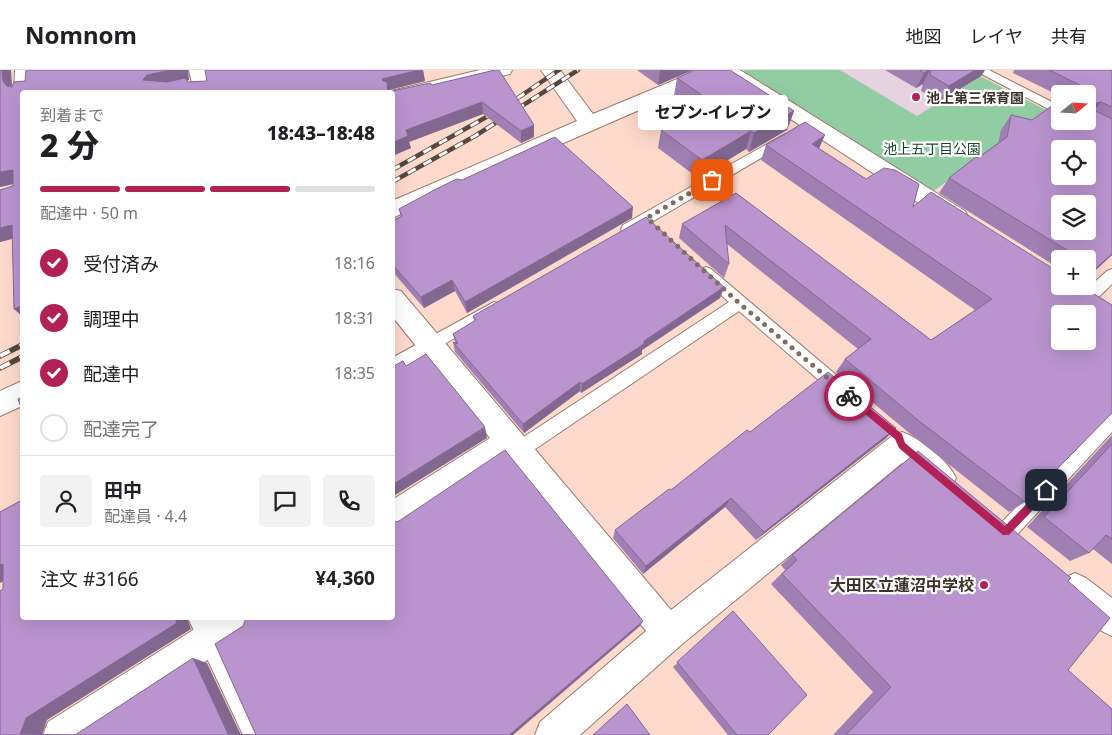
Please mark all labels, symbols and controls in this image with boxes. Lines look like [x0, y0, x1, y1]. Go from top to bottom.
text: Nomnom [25, 18, 137, 51]
text: 地図 [906, 24, 942, 48]
text: レイヤ [970, 24, 1023, 48]
text: 共有 [1051, 24, 1087, 48]
north arrow [1051, 85, 1096, 130]
map controls [1051, 85, 1096, 350]
place label: 池上第三保育園 [926, 88, 1024, 107]
marker: 池上第三保育園 [910, 91, 922, 103]
callout: セブン-イレブン [637, 95, 787, 130]
text: セブン-イレブン [654, 101, 772, 123]
text: 到着まで [40, 104, 104, 126]
text: 18:43–18:48 [267, 120, 375, 146]
text: 2 分 [40, 123, 99, 166]
park label: 池上五丁目公園 [883, 139, 981, 158]
button: locate [1051, 140, 1096, 185]
pin [691, 159, 733, 201]
icon: bag [698, 166, 726, 194]
button: layers [1051, 195, 1096, 240]
text: 配達中 · 50 m [40, 202, 138, 224]
icon: check [40, 249, 68, 277]
button: + [1051, 250, 1096, 295]
text: 受付済み [83, 251, 159, 277]
text: 18:16 [334, 252, 375, 274]
icon: check [40, 304, 68, 332]
button: − [1051, 305, 1096, 350]
text: 調理中 [83, 306, 140, 332]
text: 18:31 [334, 307, 375, 329]
icon: check [40, 359, 68, 387]
text: 配達中 [83, 361, 140, 387]
text: 18:35 [334, 362, 375, 384]
courier [824, 371, 874, 421]
icon: bike [835, 382, 863, 410]
text: 配達完了 [83, 416, 159, 442]
pin [1025, 469, 1067, 511]
button: person [40, 475, 92, 527]
button: chat [259, 475, 311, 527]
button: phone [323, 475, 375, 527]
icon: home [1032, 476, 1060, 504]
text: 田中 [104, 477, 142, 503]
text: 配達員 · 4.4 [104, 505, 187, 527]
text: ¥4,360 [315, 565, 375, 591]
text: 注文 #3166 [40, 566, 139, 592]
place label: 大田区立蓮沼中学校 [830, 574, 974, 596]
marker: 大田区立蓮沼中学校 [978, 579, 990, 591]

